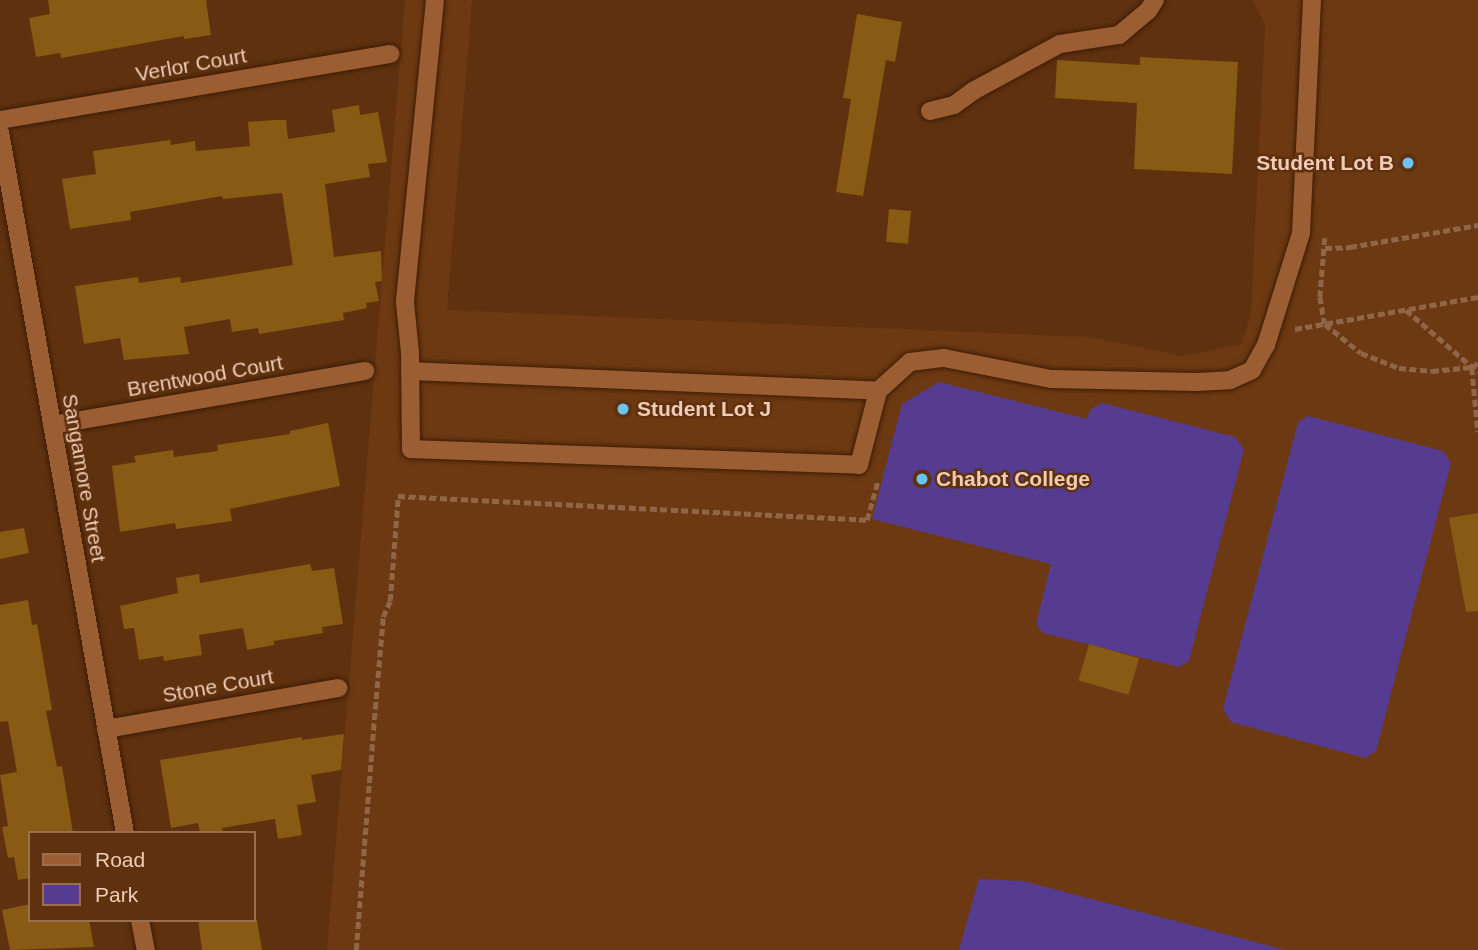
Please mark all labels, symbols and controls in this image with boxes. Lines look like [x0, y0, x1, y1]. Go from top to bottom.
street label: Verlor Court [134, 43, 248, 87]
place label: Student Lot B [1256, 150, 1394, 176]
marker: Student Lot B [1400, 155, 1416, 171]
street label: Brentwood Court [125, 350, 285, 402]
street label: Sangamore Street [57, 392, 111, 564]
place label: Student Lot J [637, 396, 771, 422]
marker: Student Lot J [615, 401, 631, 417]
place label: Chabot College [936, 466, 1090, 492]
marker: Chabot College [914, 471, 930, 487]
street label: Stone Court [161, 664, 275, 708]
legend [28, 831, 256, 922]
text: Road [95, 848, 145, 871]
text: Park [95, 883, 138, 906]

